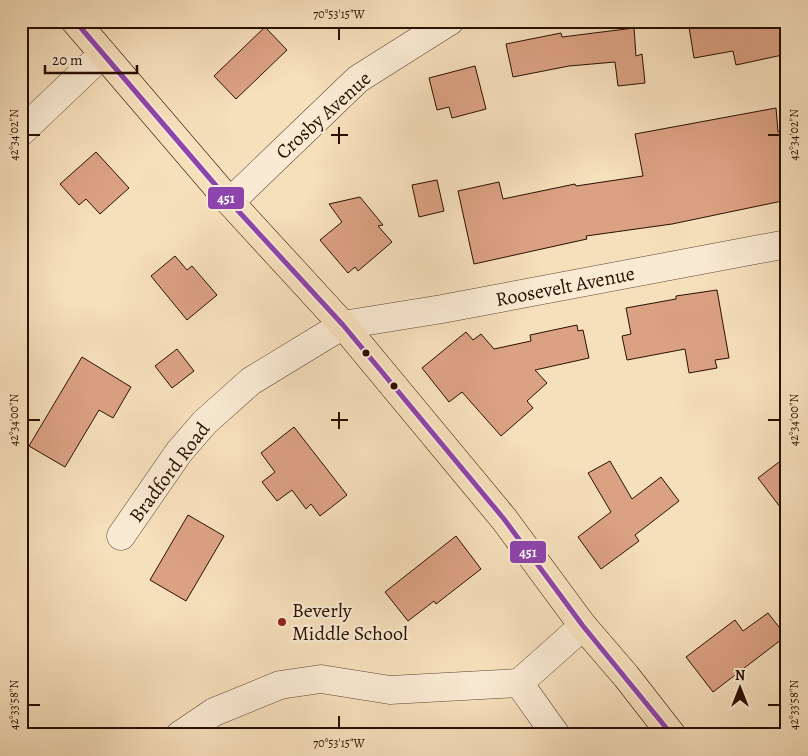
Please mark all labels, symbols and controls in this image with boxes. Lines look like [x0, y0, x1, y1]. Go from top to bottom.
text: 70°53'15"W [313, 6, 365, 22]
scale bar [45, 42, 138, 74]
text: 20 m [52, 50, 83, 70]
street label: Crosby Avenue [270, 65, 377, 166]
text: 42°34'02"N [6, 109, 22, 161]
text: 42°34'02"N [786, 109, 802, 161]
line badge: 451 [207, 186, 245, 210]
text: 451 [217, 189, 235, 208]
street label: Roosevelt Avenue [493, 260, 637, 313]
unlabelled marker [361, 348, 371, 358]
unlabelled marker [389, 381, 399, 391]
text: 42°34'00"N [6, 393, 22, 446]
text: 42°34'00"N [786, 393, 802, 446]
street label: Bradford Road [123, 416, 216, 528]
line badge: 451 [509, 540, 547, 564]
text: 451 [519, 543, 537, 562]
place label: Beverly Middle School [292, 597, 408, 647]
marker: Beverly Middle School [276, 616, 288, 628]
north arrow [716, 664, 766, 714]
text: N [735, 666, 745, 685]
text: 42°33'58"N [6, 680, 22, 730]
text: 42°33'58"N [786, 680, 802, 730]
text: 70°53'15"W [313, 735, 365, 751]

